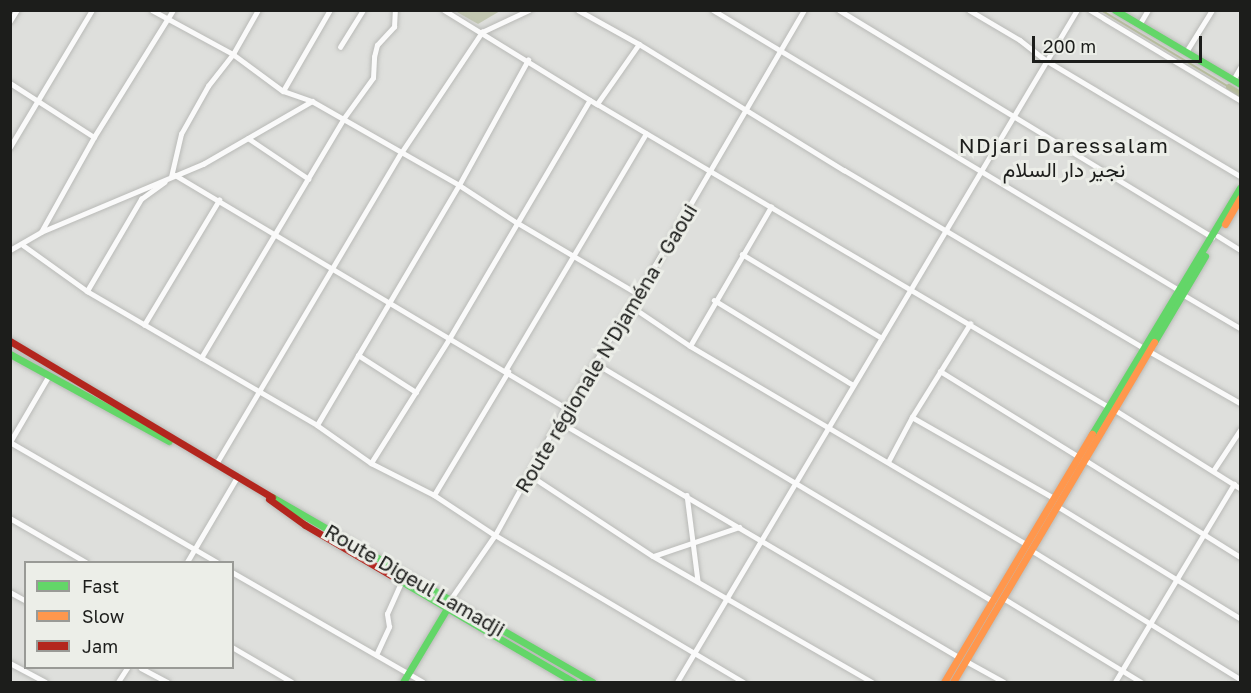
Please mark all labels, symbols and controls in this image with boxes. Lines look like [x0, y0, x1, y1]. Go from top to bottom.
scale bar [1035, 24, 1204, 62]
text: 200 m [1043, 35, 1096, 57]
district label: NDjari Daressalam نجير دار السلام [959, 132, 1169, 182]
street label: Route régionale N'Djaména - Gaoui [510, 199, 702, 497]
street label: Route Digeul Lamadji [321, 519, 509, 641]
legend [24, 561, 234, 669]
text: Fast [82, 575, 119, 597]
text: Slow [82, 605, 124, 627]
text: Jam [82, 635, 118, 657]

